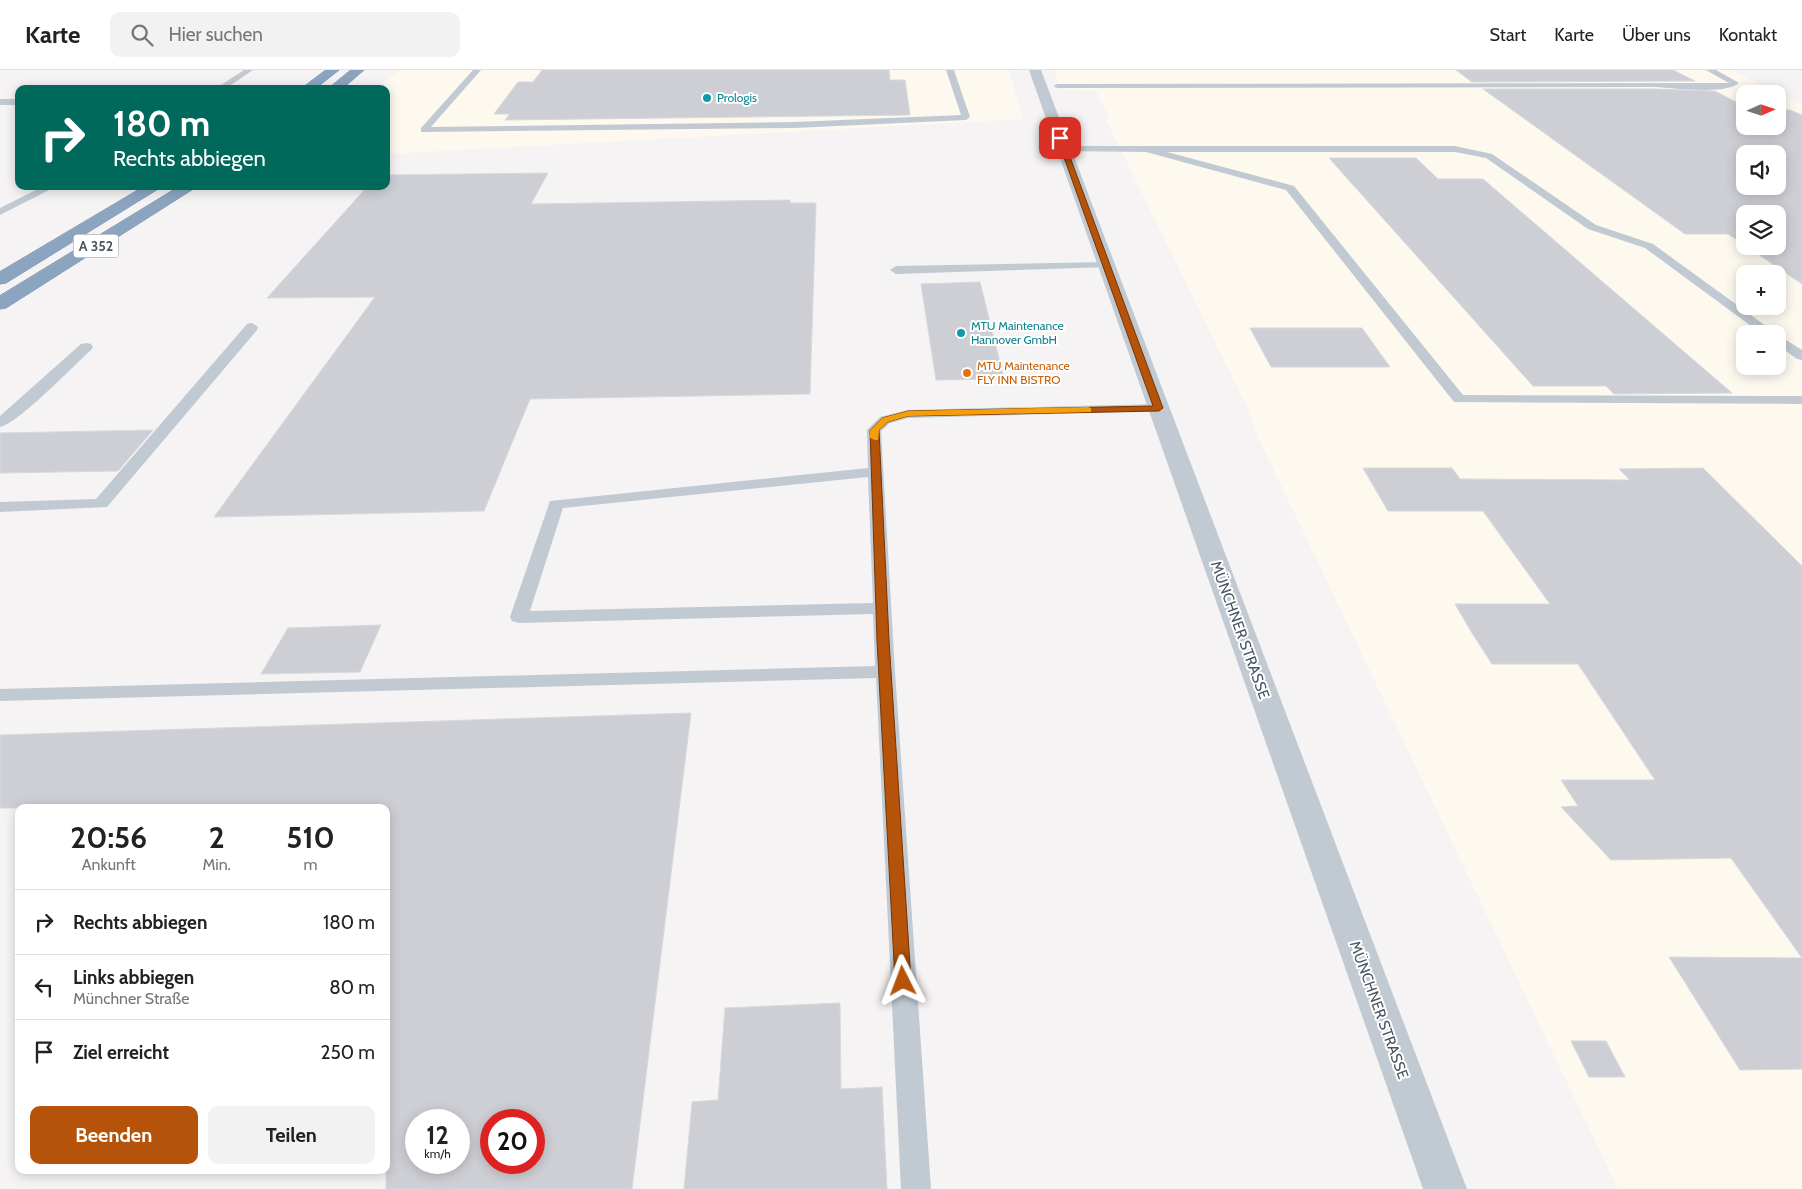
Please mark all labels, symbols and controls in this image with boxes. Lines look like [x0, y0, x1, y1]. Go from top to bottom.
search box [110, 12, 460, 57]
text: Karte [25, 20, 80, 49]
icon: search [128, 21, 156, 49]
text: Hier suchen [168, 23, 263, 46]
text: Start [1490, 24, 1526, 46]
text: Karte [1554, 24, 1594, 46]
text: Über uns [1622, 24, 1691, 46]
text: Kontakt [1719, 24, 1777, 46]
north arrow [1736, 85, 1786, 135]
map controls [1736, 85, 1786, 375]
place label: Prologis [717, 90, 757, 105]
marker: Prologis [701, 92, 713, 104]
text: 180 m [113, 102, 210, 145]
icon: right [30, 105, 95, 170]
pin [1039, 117, 1081, 159]
icon: arrive [1046, 124, 1074, 152]
text: Rechts abbiegen [113, 145, 266, 172]
button: sound [1736, 145, 1786, 195]
button: layers [1736, 205, 1786, 255]
road number: A 352 [74, 235, 118, 258]
button: + [1736, 265, 1786, 315]
place label: MTU Maintenance Hannover GmbH [971, 318, 1064, 347]
button: − [1736, 325, 1786, 375]
marker: MTU Maintenance Hannover GmbH [955, 327, 967, 339]
place label: MTU Maintenance FLY INN BISTRO [977, 358, 1070, 387]
marker: MTU Maintenance FLY INN BISTRO [961, 367, 973, 379]
street label: MÜNCHNER STRASSE [1207, 559, 1273, 701]
text: 20:56 [70, 819, 147, 856]
text: 2 [209, 819, 225, 856]
text: 510 [286, 819, 335, 856]
text: Ankunft [82, 855, 136, 874]
text: Min. [202, 855, 231, 874]
text: m [303, 855, 317, 874]
icon: right [30, 908, 58, 936]
text: Rechts abbiegen [73, 911, 207, 934]
text: 180 m [323, 911, 375, 934]
street label: MÜNCHNER STRASSE [1346, 939, 1412, 1081]
position arrow [876, 954, 928, 1006]
text: Links abbiegen [73, 966, 194, 989]
icon: left [30, 973, 58, 1001]
text: 80 m [329, 976, 375, 999]
text: Münchner Straße [73, 989, 189, 1008]
icon: arrive [30, 1038, 58, 1066]
text: Ziel erreicht [73, 1041, 169, 1064]
text: 250 m [321, 1041, 375, 1064]
button: Beenden [30, 1106, 198, 1164]
button: Teilen [208, 1106, 375, 1164]
speed limit sign: 20 [480, 1109, 545, 1174]
text: 12 [426, 1120, 449, 1150]
text: km/h [424, 1146, 451, 1161]

